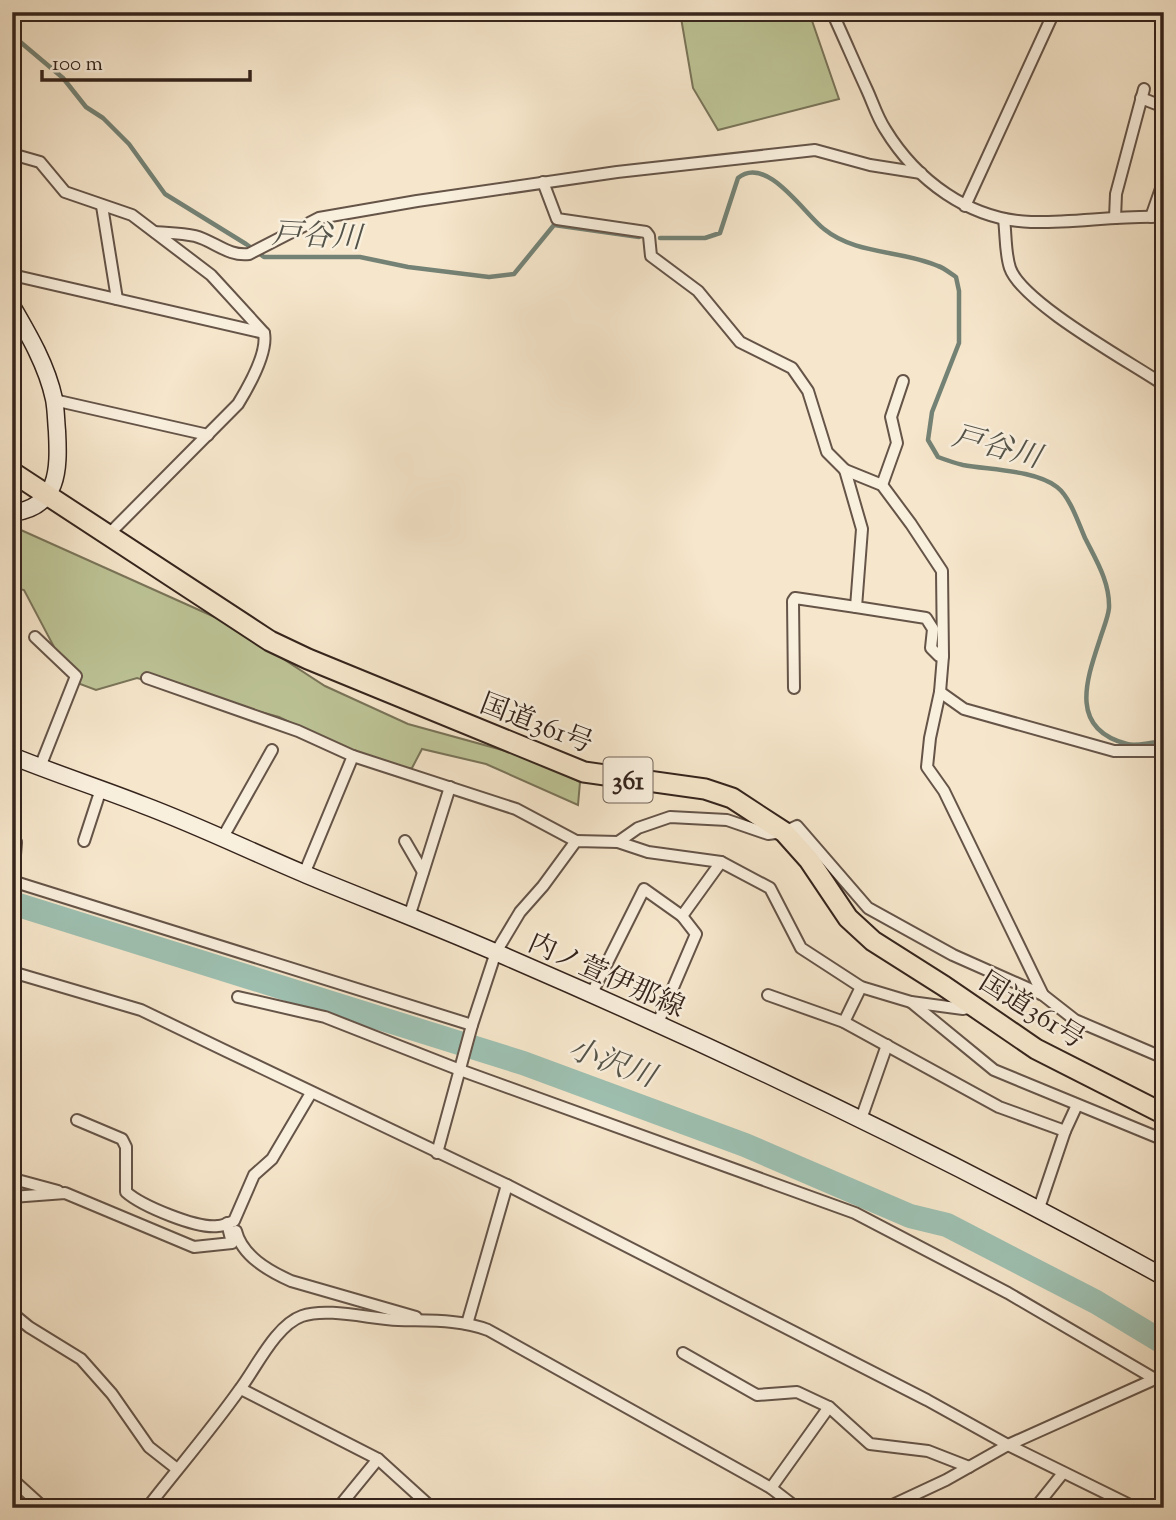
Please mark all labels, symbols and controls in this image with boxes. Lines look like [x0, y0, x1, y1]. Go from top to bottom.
scale bar [42, 38, 250, 82]
text: 100 m [52, 50, 103, 80]
water label: 戸谷川 [271, 214, 366, 261]
water label: 戸谷川 [947, 416, 1048, 482]
street label: 国道361号 [474, 685, 598, 765]
road number: 361 [604, 758, 652, 802]
street label: 内ノ萱伊那線 [521, 924, 691, 1029]
street label: 国道361号 [971, 963, 1092, 1060]
water label: 小沢川 [562, 1029, 664, 1101]

